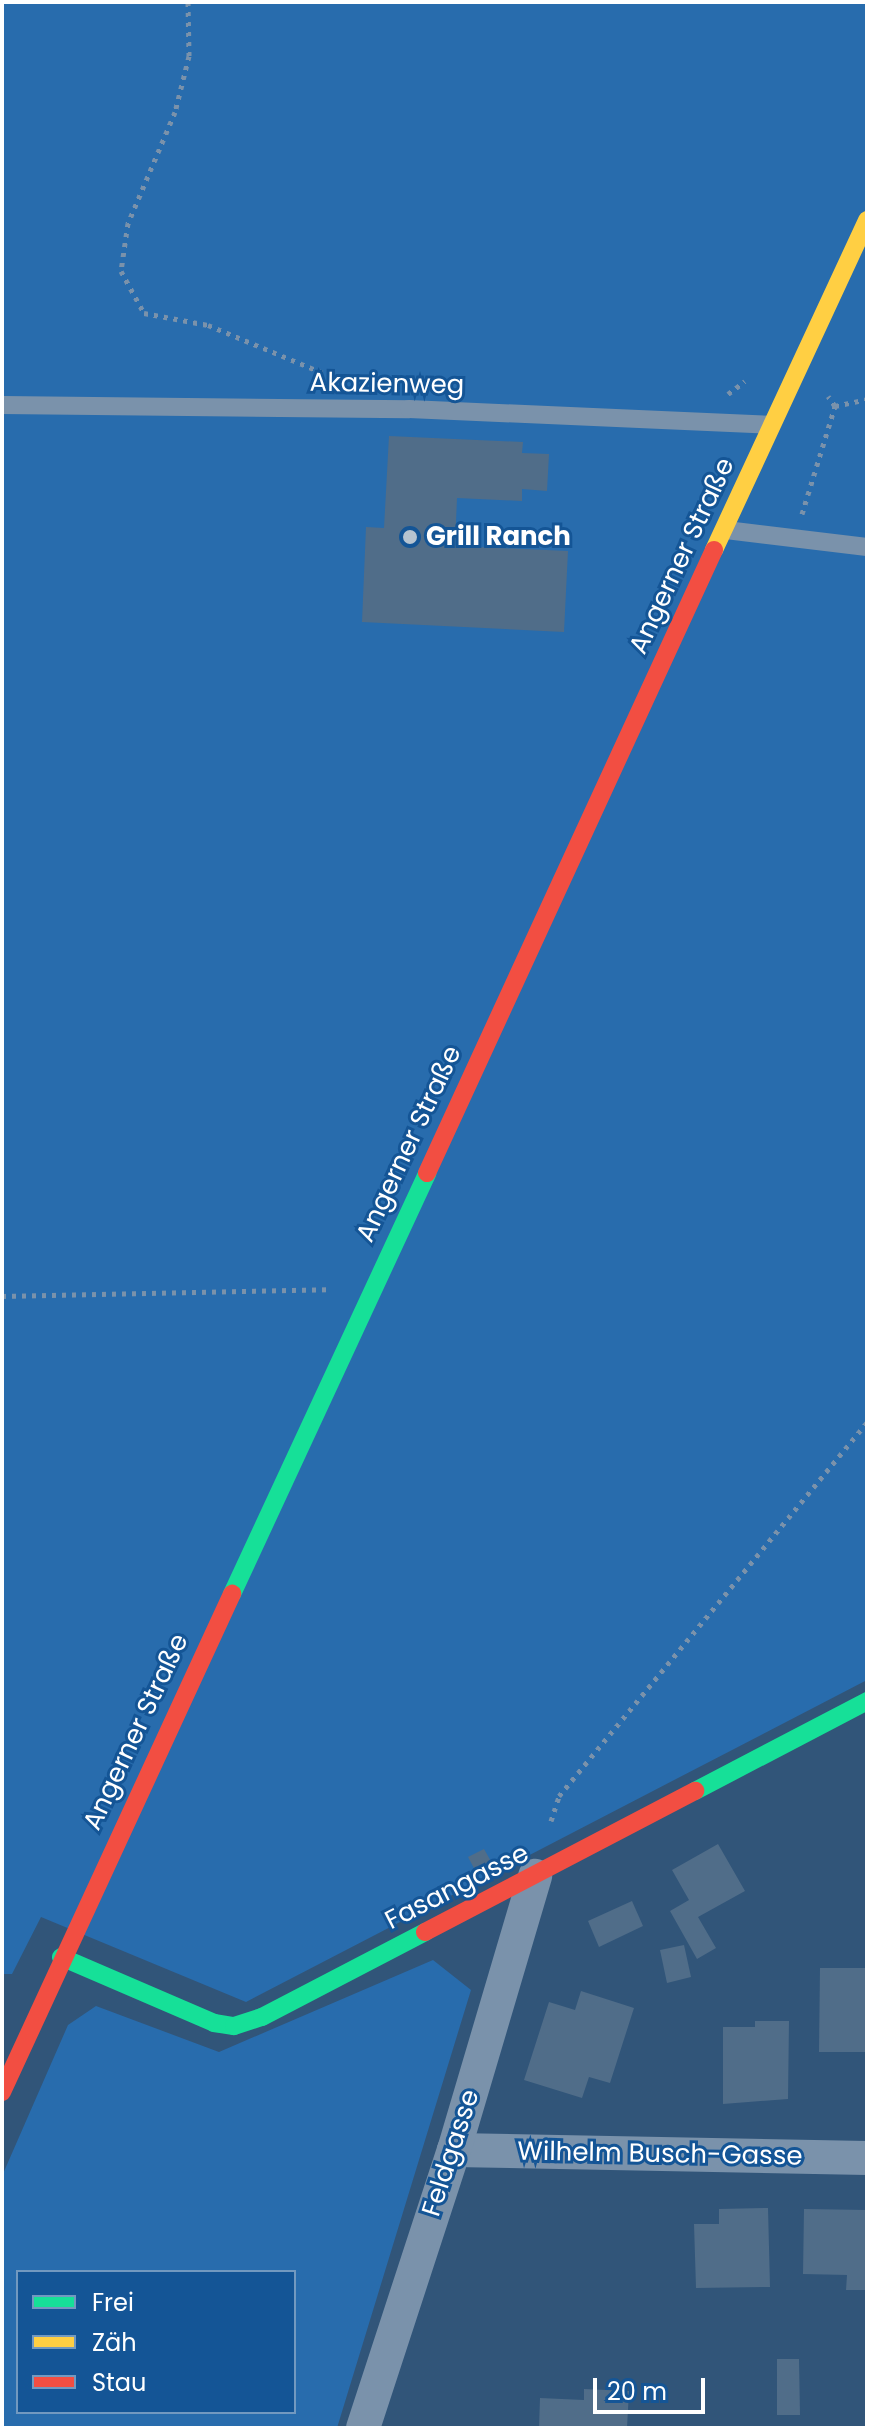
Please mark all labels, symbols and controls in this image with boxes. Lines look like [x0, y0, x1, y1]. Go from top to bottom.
street label: Akazienweg [309, 367, 465, 401]
street label: Angerner Straße [623, 453, 741, 659]
place label: Grill Ranch [426, 521, 571, 553]
marker: Grill Ranch [401, 528, 419, 546]
street label: Angerner Straße [350, 1041, 468, 1247]
street label: Angerner Straße [77, 1629, 195, 1835]
street label: Fasangasse [380, 1837, 534, 1937]
street label: Feldgasse [416, 2086, 486, 2220]
street label: Wilhelm Busch-Gasse [517, 2136, 803, 2172]
legend [16, 2270, 296, 2414]
text: Frei [92, 2286, 134, 2319]
text: Zäh [92, 2326, 137, 2359]
scale bar [597, 2362, 709, 2412]
text: Stau [92, 2366, 146, 2399]
text: 20 m [607, 2375, 667, 2408]

